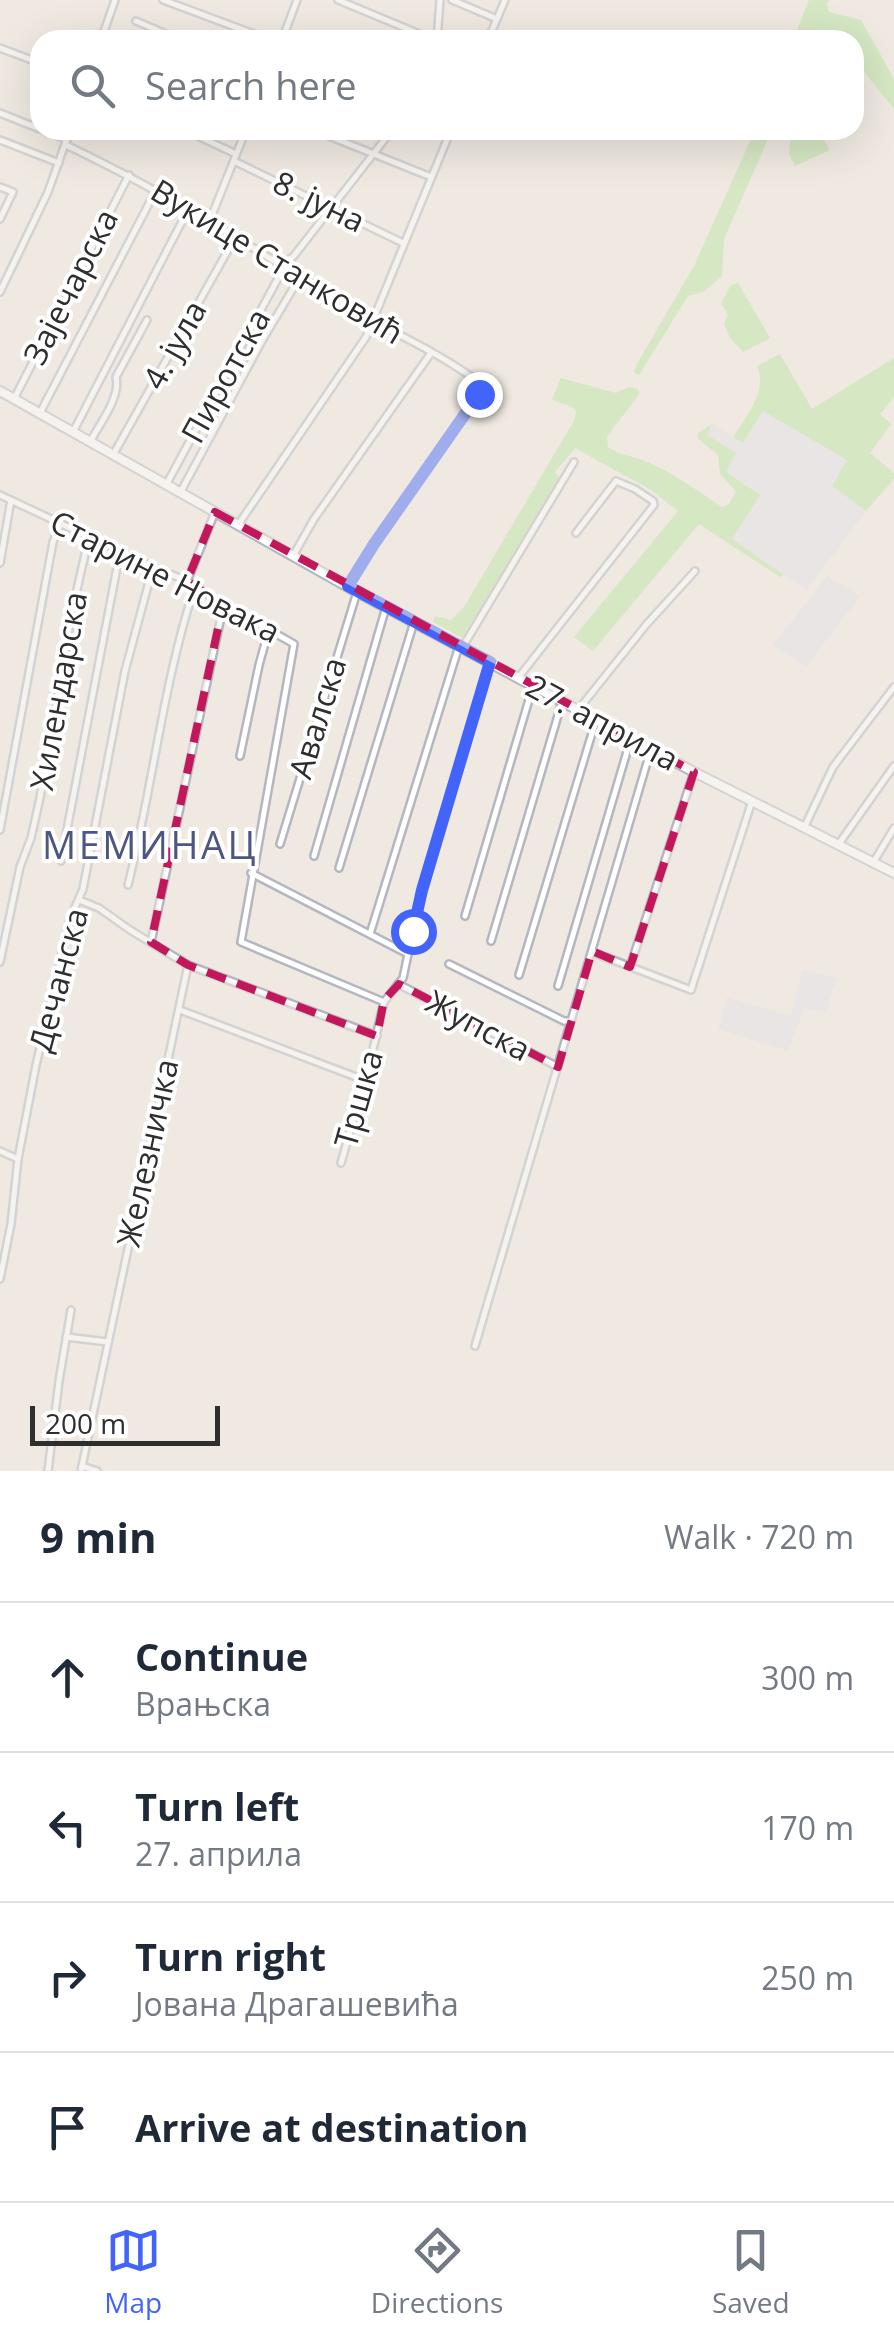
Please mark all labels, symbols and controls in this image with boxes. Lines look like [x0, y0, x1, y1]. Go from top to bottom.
search box [30, 30, 864, 140]
icon: search [65, 58, 120, 113]
text: Search here [145, 59, 357, 111]
street label: 8. јуна [267, 160, 373, 241]
street label: Вукице Станковић [144, 168, 412, 353]
street label: Зајечарска [12, 201, 127, 371]
street label: 4. јула [132, 292, 216, 396]
street label: Пиротска [170, 300, 279, 450]
route end [457, 372, 503, 418]
street label: Старине Новака [43, 499, 288, 652]
street label: Хилендарска [19, 588, 96, 793]
street label: Авалска [278, 652, 355, 783]
street label: 27. априла [519, 664, 687, 780]
district label: МЕМИНАЦ [42, 818, 258, 870]
street label: Дечанска [18, 903, 97, 1056]
route start [391, 909, 437, 955]
street label: Жупска [419, 979, 538, 1070]
street label: Тршка [323, 1045, 392, 1153]
street label: Железничка [106, 1055, 187, 1251]
scale bar [30, 1401, 220, 1446]
text: 200 m [45, 1404, 126, 1442]
text: 9 min [40, 1508, 157, 1565]
text: Walk · 720 m [664, 1515, 854, 1558]
text: Continue [135, 1630, 308, 1682]
icon: ahead [40, 1650, 95, 1705]
text: 300 m [761, 1656, 854, 1699]
text: Врањска [135, 1682, 271, 1725]
text: Turn left [135, 1780, 299, 1832]
icon: left [40, 1800, 95, 1855]
text: 170 m [761, 1806, 854, 1849]
text: 27. априла [135, 1832, 302, 1875]
text: Turn right [135, 1930, 326, 1982]
icon: right [40, 1950, 95, 2005]
text: 250 m [761, 1956, 854, 1999]
text: Јована Драгашевића [135, 1982, 459, 2025]
icon: arrive [40, 2100, 95, 2155]
text: Arrive at destination [135, 2101, 529, 2153]
tab: Map [104, 2223, 162, 2321]
tab: Directions [371, 2223, 503, 2321]
tab: Saved [712, 2223, 790, 2321]

